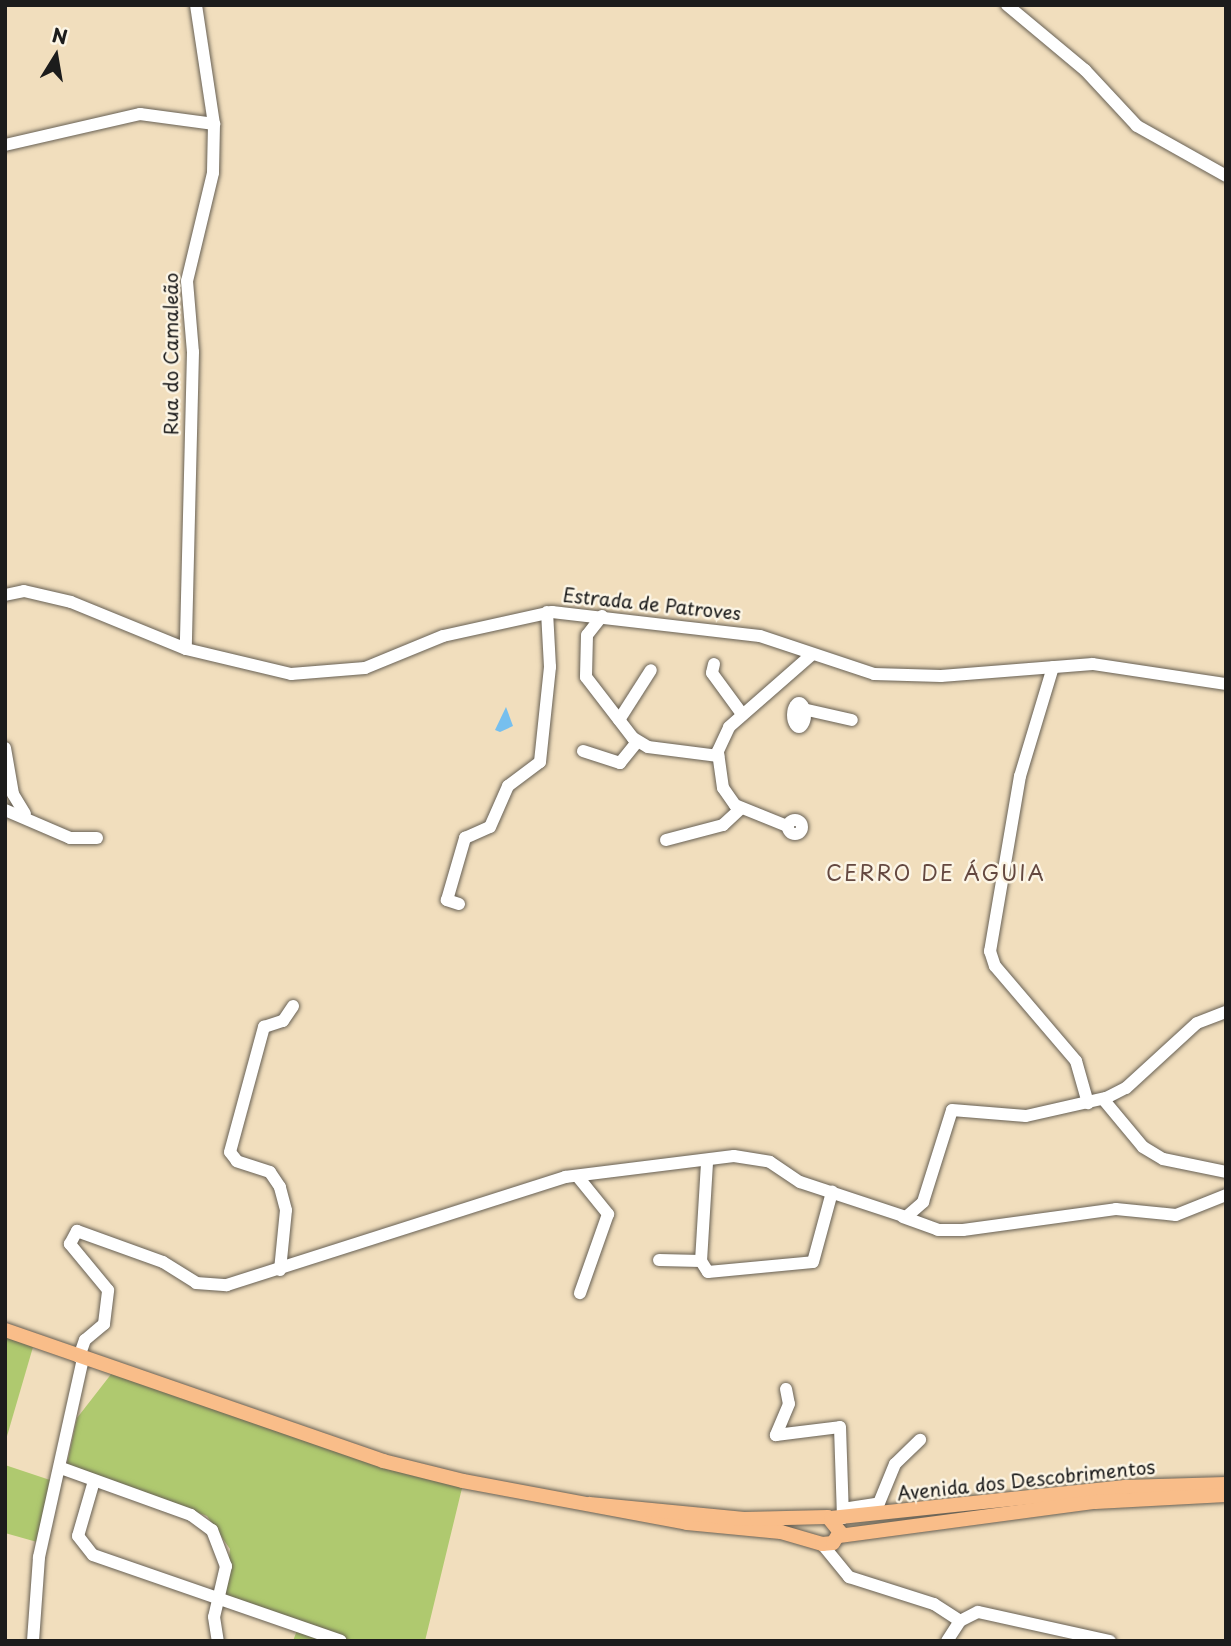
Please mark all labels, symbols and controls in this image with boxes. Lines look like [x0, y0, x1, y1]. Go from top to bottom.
text: N [50, 20, 70, 51]
north arrow [21, 21, 91, 91]
street label: Rua do Camaleão [160, 273, 182, 435]
street label: Estrada de Patroves [561, 583, 743, 625]
district label: CERRO DE ÁGUIA [829, 859, 1043, 885]
street label: Avenida dos Descobrimentos [895, 1455, 1157, 1505]

